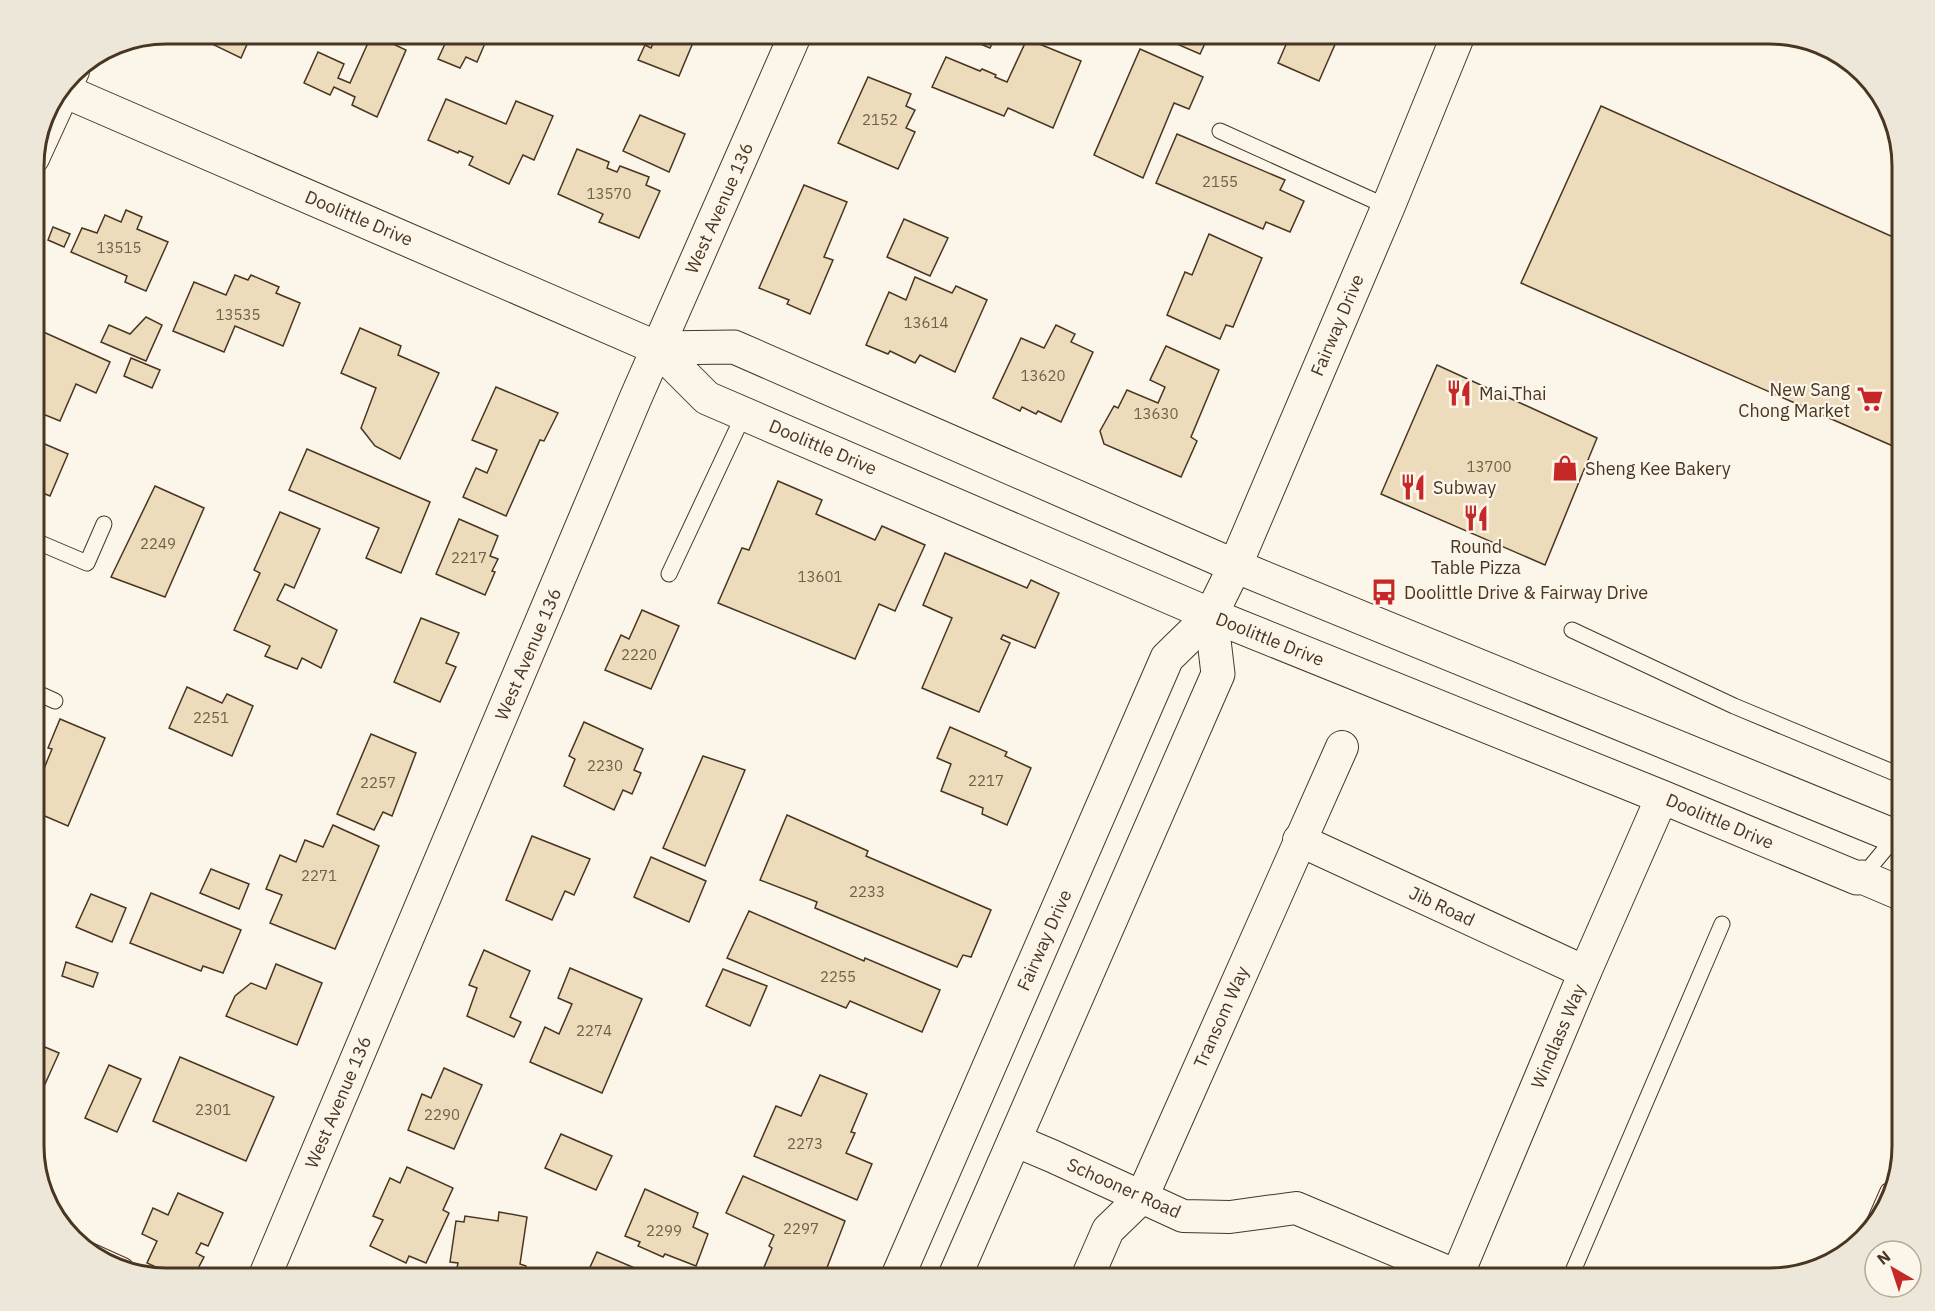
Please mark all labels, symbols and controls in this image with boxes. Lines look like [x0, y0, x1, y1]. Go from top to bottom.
house number: 2152 [862, 110, 898, 129]
street label: West Avenue 136 [680, 139, 758, 277]
house number: 2155 [1202, 172, 1238, 191]
house number: 13570 [586, 184, 632, 203]
street label: Doolittle Drive [302, 185, 416, 251]
house number: 13515 [96, 238, 142, 257]
street label: Fairway Drive [1305, 271, 1369, 379]
house number: 13535 [215, 305, 261, 324]
house number: 13614 [903, 313, 949, 332]
house number: 13620 [1020, 366, 1066, 385]
restaurant icon: Mai Thai [1444, 378, 1474, 408]
place label: New Sang Chong Market [1738, 378, 1850, 422]
place label: Mai Thai [1479, 382, 1547, 405]
supermarket icon: New Sang Chong Market [1855, 384, 1885, 414]
house number: 13630 [1133, 404, 1179, 423]
street label: Doolittle Drive [766, 414, 880, 480]
shop icon: Sheng Kee Bakery [1550, 453, 1580, 483]
house number: 13700 [1466, 457, 1512, 476]
place label: Sheng Kee Bakery [1585, 457, 1731, 480]
restaurant icon: Subway [1398, 472, 1428, 502]
place label: Subway [1433, 476, 1496, 499]
restaurant icon: Round Table Pizza [1461, 503, 1491, 533]
house number: 2249 [140, 534, 176, 553]
place label: Round Table Pizza [1431, 535, 1521, 579]
house number: 2217 [451, 548, 487, 567]
house number: 13601 [797, 567, 843, 586]
bus stop icon: Doolittle Drive & Fairway Drive [1369, 577, 1399, 607]
place label: Doolittle Drive & Fairway Drive [1404, 581, 1648, 604]
street label: West Avenue 136 [490, 584, 566, 724]
street label: Doolittle Drive [1212, 607, 1328, 671]
house number: 2220 [621, 645, 657, 664]
house number: 2251 [193, 708, 229, 727]
house number: 2230 [587, 756, 623, 775]
house number: 2217 [968, 771, 1004, 790]
house number: 2257 [360, 773, 396, 792]
street label: Doolittle Drive [1663, 788, 1777, 854]
house number: 2271 [301, 866, 337, 885]
street label: Jib Road [1406, 881, 1478, 931]
house number: 2233 [849, 882, 885, 901]
street label: Fairway Drive [1011, 886, 1077, 994]
street label: Transom Way [1188, 963, 1254, 1071]
house number: 2255 [820, 967, 856, 986]
street label: Windlass Way [1526, 980, 1590, 1092]
house number: 2274 [576, 1021, 612, 1040]
street label: West Avenue 136 [300, 1032, 376, 1172]
house number: 2301 [195, 1100, 231, 1119]
house number: 2290 [424, 1105, 460, 1124]
house number: 2273 [787, 1134, 823, 1153]
street label: Schooner Road [1063, 1153, 1185, 1223]
house number: 2297 [783, 1219, 819, 1238]
house number: 2299 [646, 1221, 682, 1240]
north arrow [1863, 1239, 1923, 1299]
text: N [1873, 1246, 1894, 1269]

